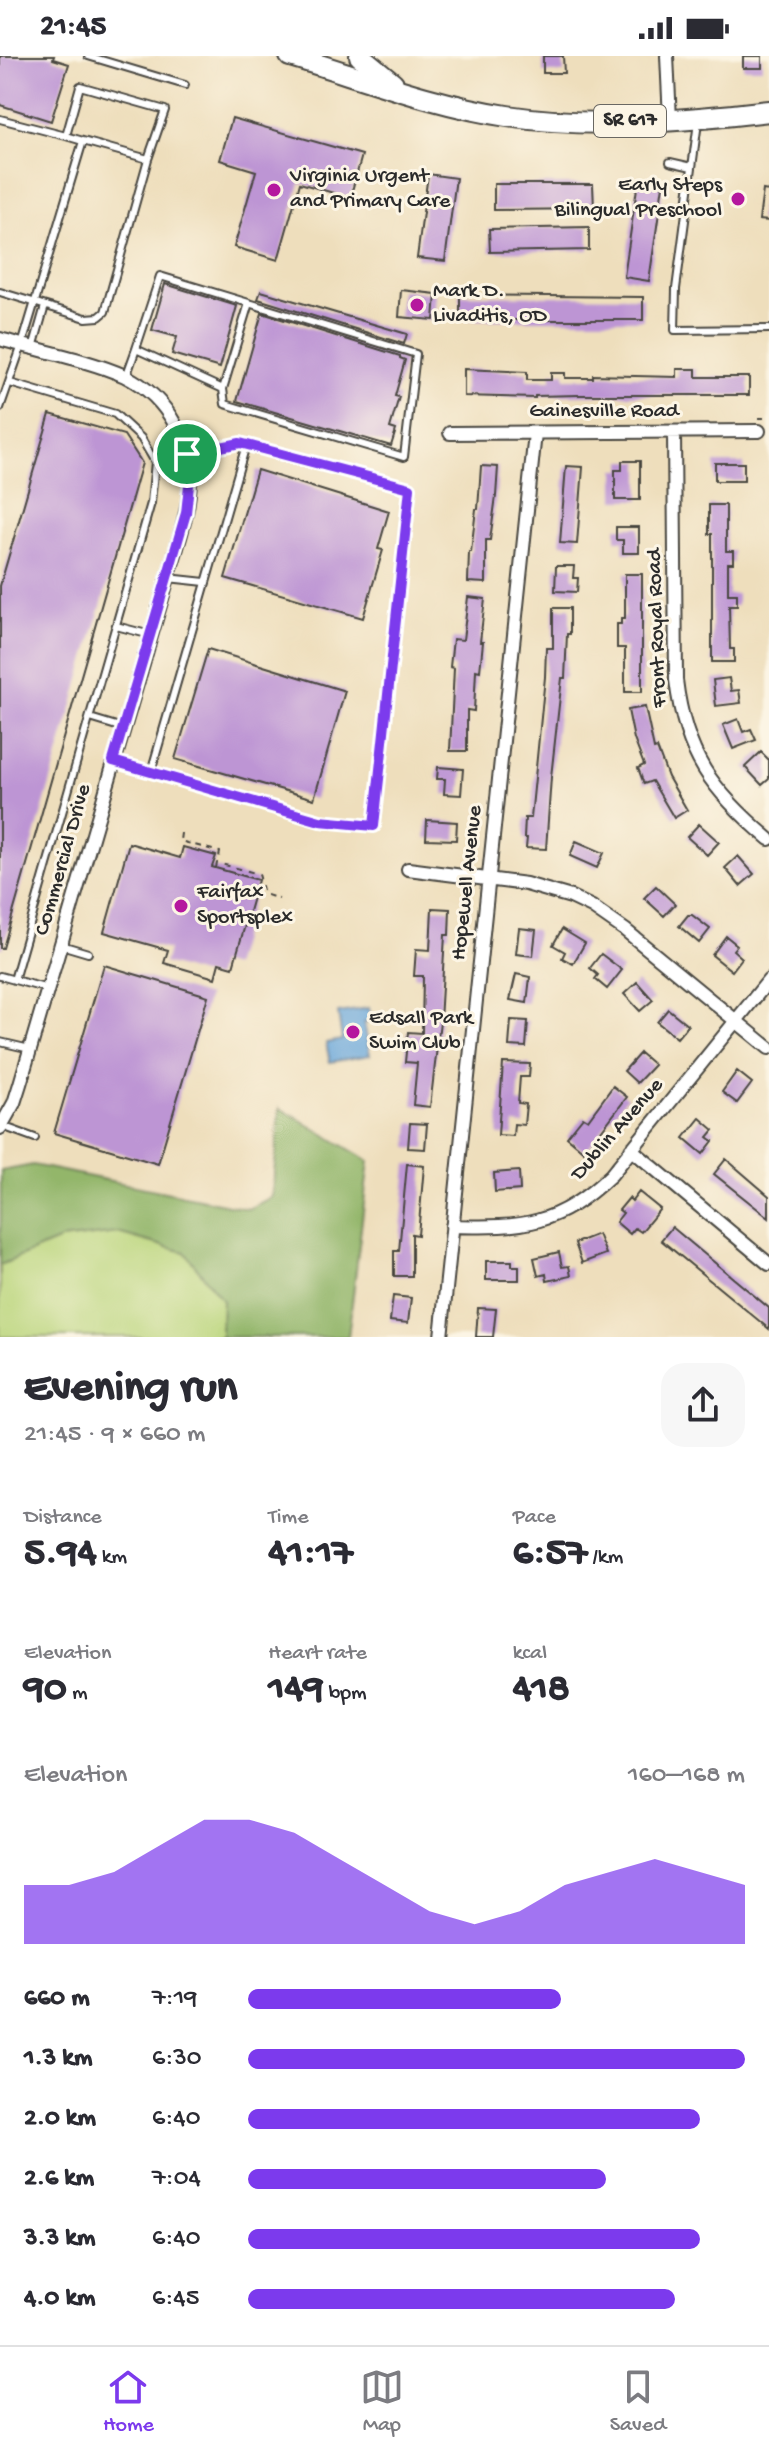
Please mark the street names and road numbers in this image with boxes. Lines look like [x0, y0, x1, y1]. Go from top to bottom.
road number: SR 617 [594, 105, 666, 137]
street label: Gainesville Road [529, 399, 681, 425]
street label: Front Royal Road [642, 546, 674, 709]
street label: Commercial Drive [30, 781, 98, 939]
street label: Hopewell Avenue [447, 804, 489, 962]
street label: Dublin Avenue [565, 1073, 670, 1188]

